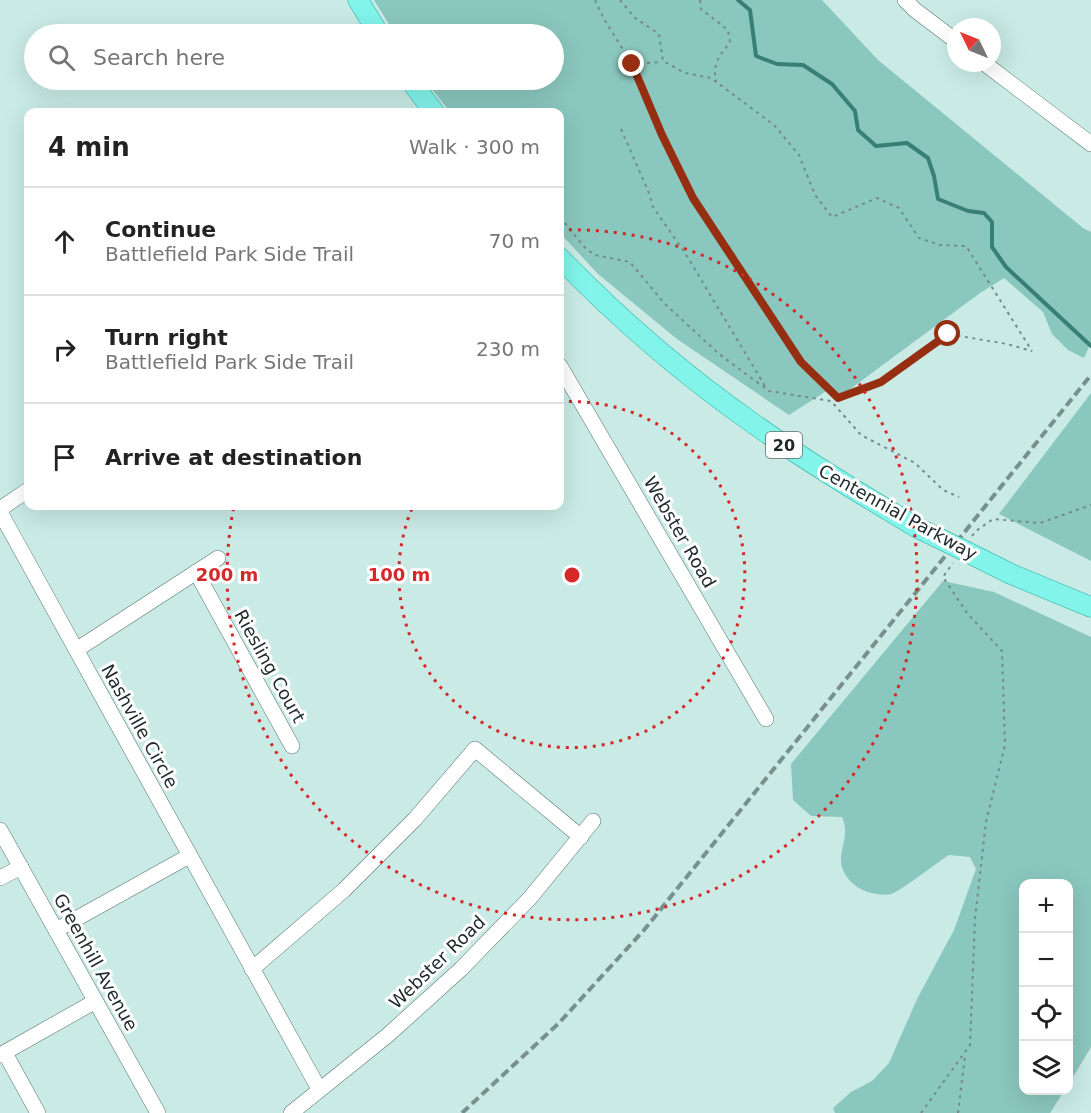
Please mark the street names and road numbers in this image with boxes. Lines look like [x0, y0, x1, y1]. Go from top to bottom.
road number: 20 [766, 432, 802, 458]
street label: Centennial Parkway [815, 460, 981, 565]
street label: Webster Road [640, 473, 720, 591]
street label: Riesling Court [230, 606, 310, 726]
street label: Nashville Circle [97, 660, 183, 792]
street label: Greenhill Avenue [50, 890, 142, 1034]
street label: Webster Road [385, 911, 489, 1013]

